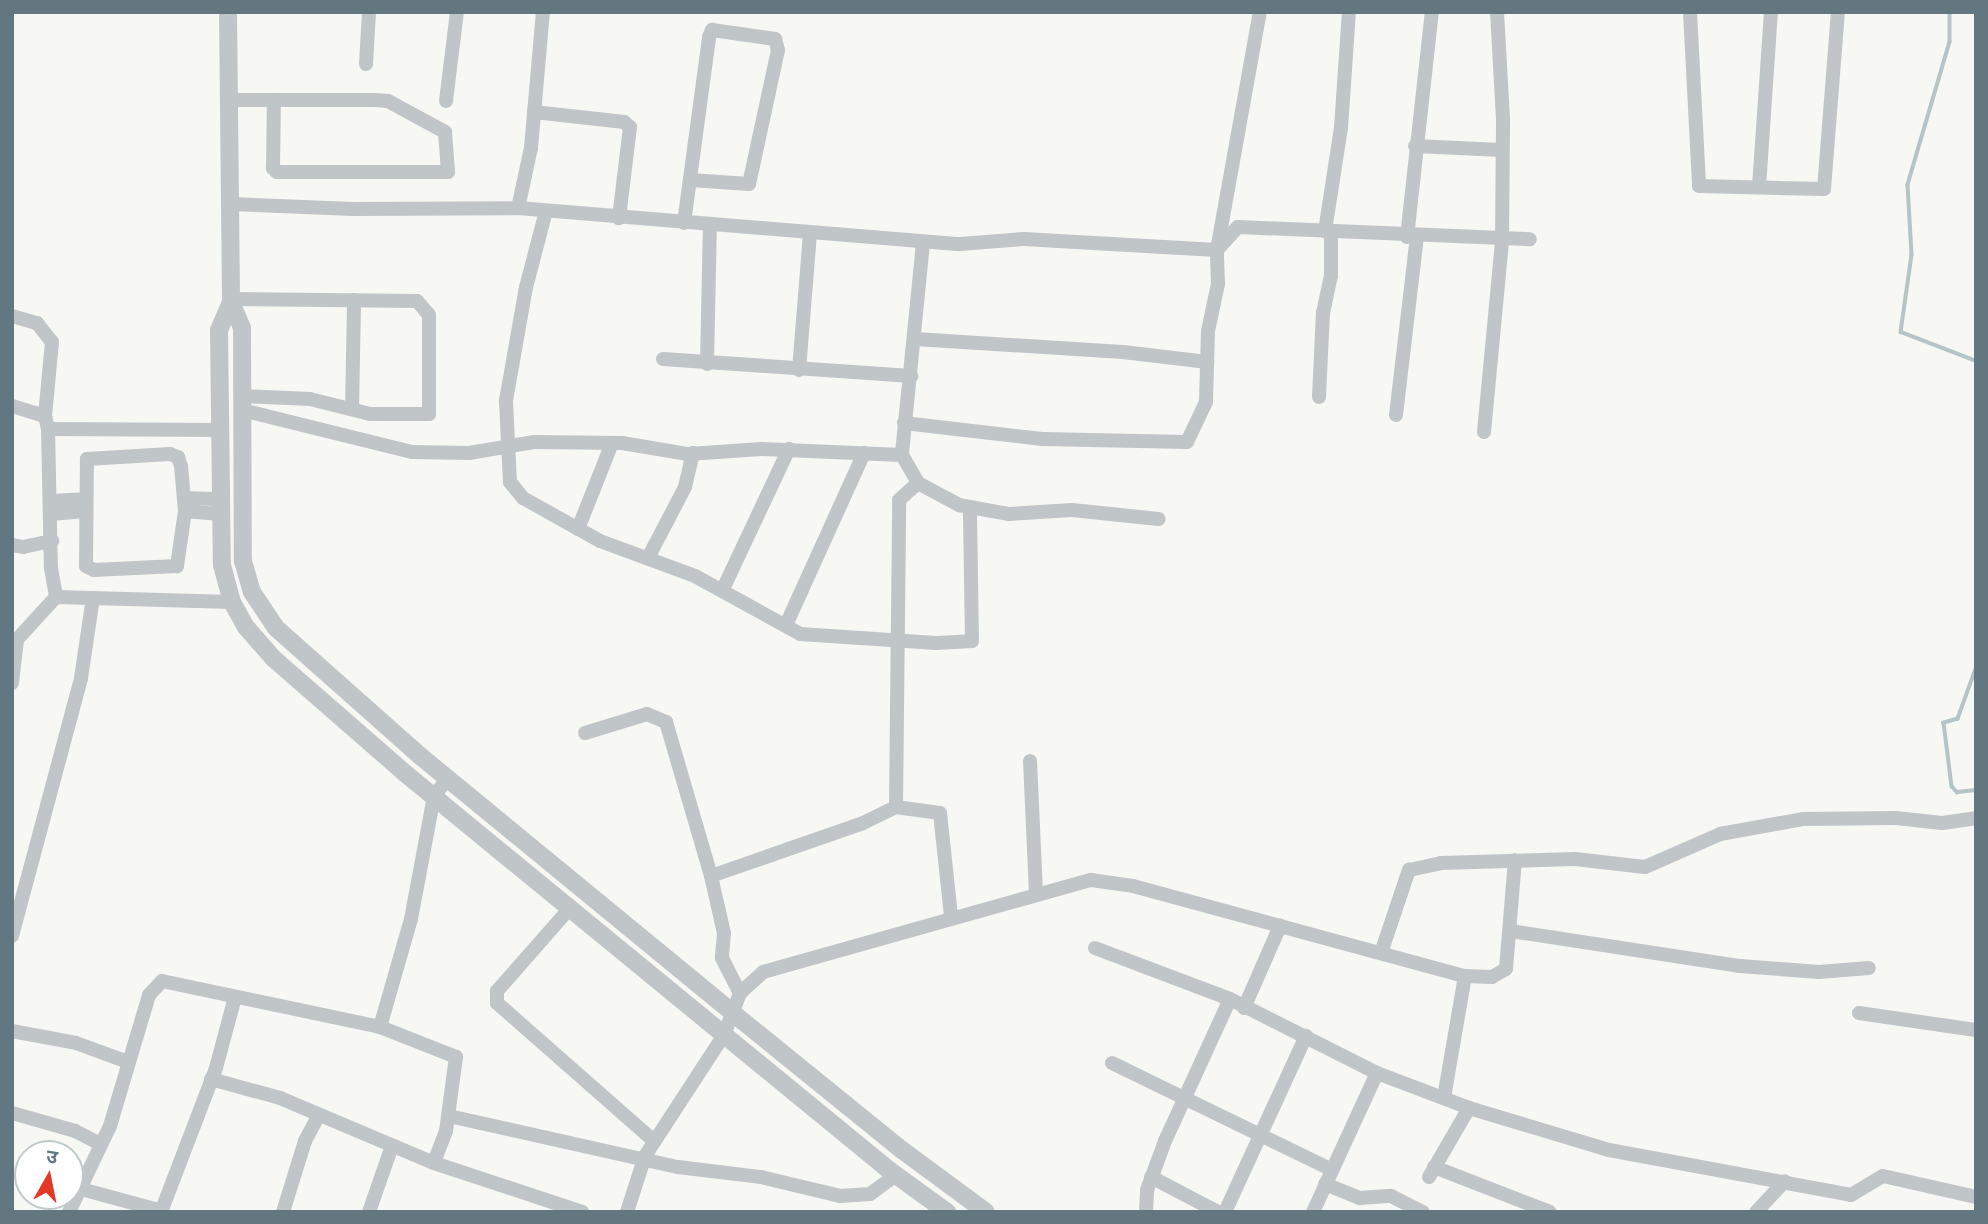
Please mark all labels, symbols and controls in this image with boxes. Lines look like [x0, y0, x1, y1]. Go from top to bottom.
north arrow [14, 1140, 84, 1210]
text: उ [44, 1143, 59, 1170]

